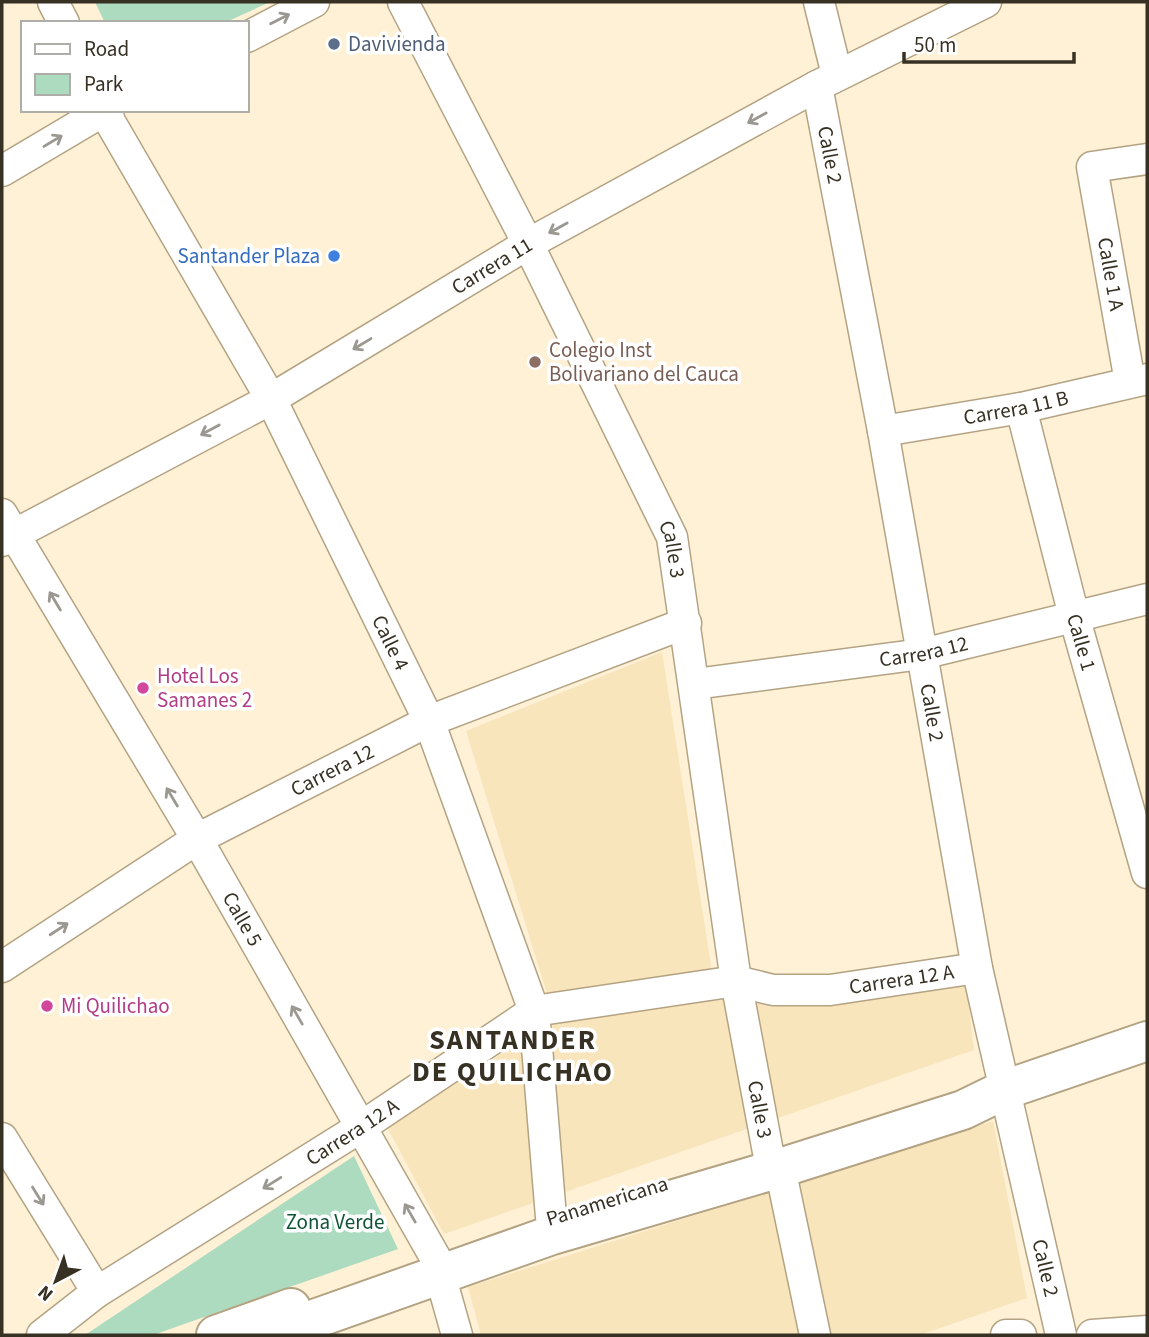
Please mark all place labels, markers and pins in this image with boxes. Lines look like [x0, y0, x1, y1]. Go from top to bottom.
place label: Davivienda [348, 29, 446, 59]
marker: Davivienda [326, 36, 342, 52]
place label: Santander Plaza [178, 241, 320, 271]
marker: Santander Plaza [326, 248, 342, 264]
place label: Colegio Inst Bolivariano del Cauca [549, 335, 739, 389]
marker: Colegio Inst Bolivariano del Cauca [527, 354, 543, 370]
place label: Hotel Los Samanes 2 [157, 661, 252, 715]
marker: Hotel Los Samanes 2 [135, 680, 151, 696]
place label: Mi Quilichao [61, 991, 170, 1021]
marker: Mi Quilichao [39, 998, 55, 1014]

